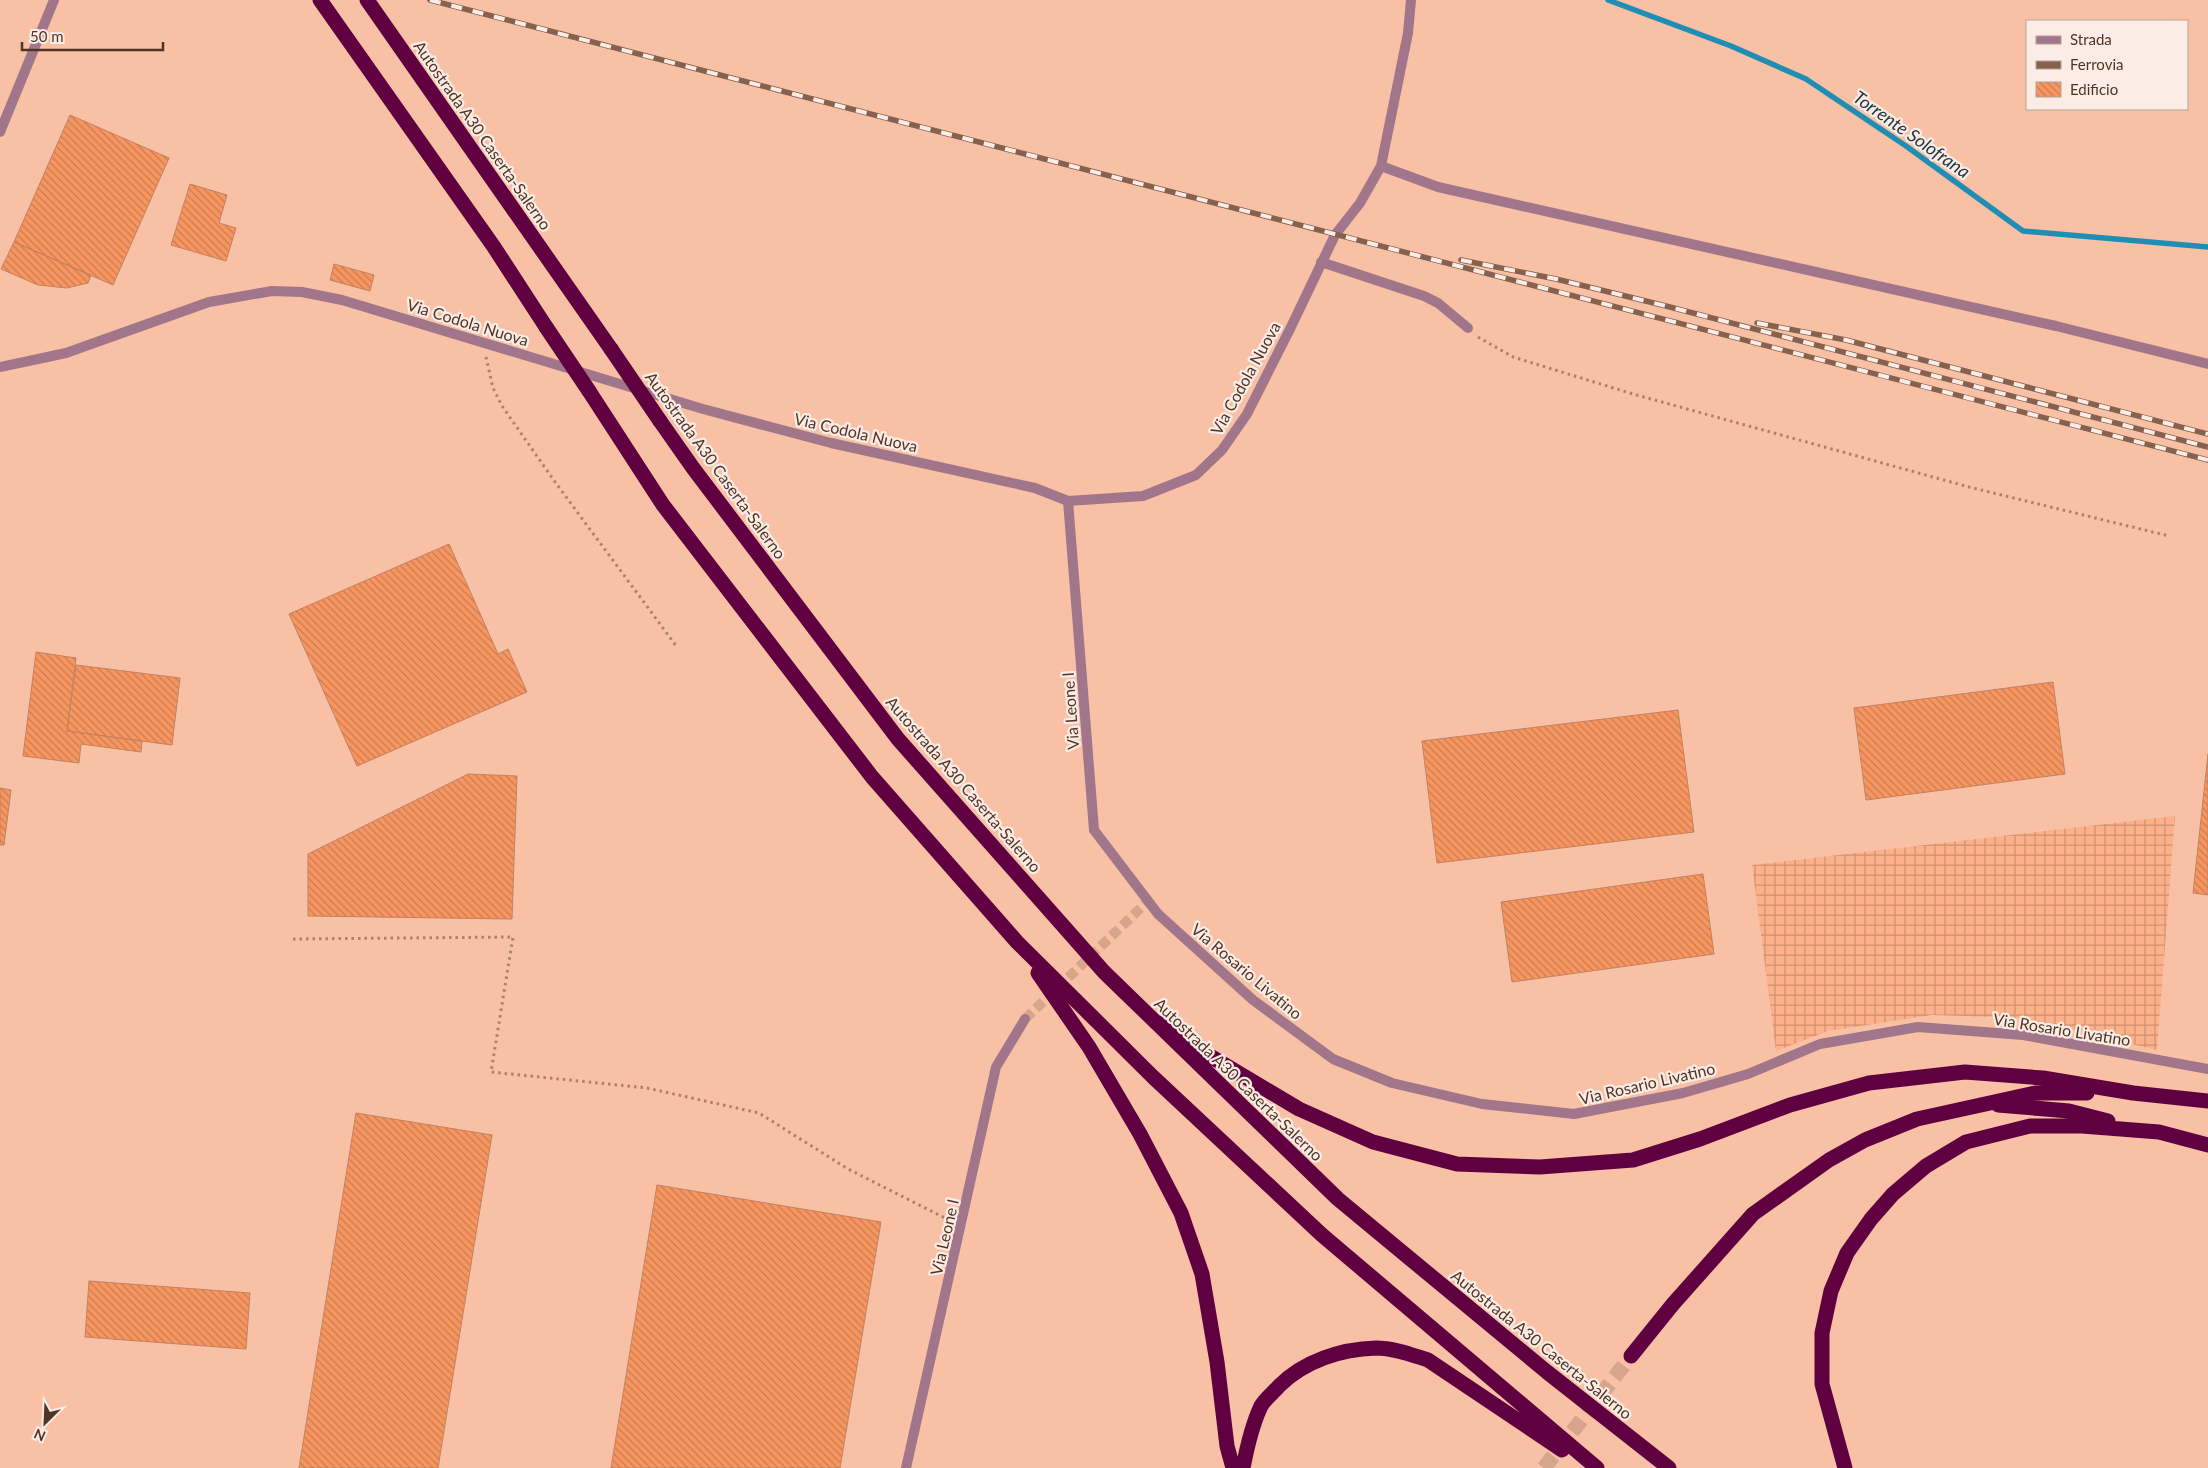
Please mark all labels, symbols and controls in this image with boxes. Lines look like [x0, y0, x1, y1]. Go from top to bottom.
scale bar [22, 20, 164, 52]
legend [2026, 20, 2188, 110]
text: 50 m [30, 27, 64, 45]
text: Strada [2070, 30, 2112, 48]
street label: Autostrada A30 Caserta-Salerno [410, 37, 556, 233]
text: Ferrovia [2070, 55, 2123, 73]
text: Edificio [2070, 80, 2118, 98]
water label: Torrente Solofrana [1849, 86, 1975, 182]
street label: Via Codola Nuova [405, 294, 531, 350]
street label: Via Codola Nuova [1206, 318, 1284, 438]
street label: Autostrada A30 Caserta-Salerno [642, 368, 790, 562]
street label: Via Codola Nuova [792, 409, 920, 455]
street label: Via Leone I [1058, 672, 1082, 750]
street label: Autostrada A30 Caserta-Salerno [882, 692, 1046, 876]
street label: Via Rosario Livatino [1188, 919, 1306, 1023]
street label: Autostrada A30 Caserta-Salerno [1151, 993, 1327, 1165]
street label: Via Rosario Livatino [1992, 1009, 2132, 1049]
street label: Via Rosario Livatino [1577, 1058, 1717, 1108]
street label: Via Leone I [926, 1197, 962, 1277]
street label: Autostrada A30 Caserta-Salerno [1448, 1265, 1636, 1423]
north arrow [20, 1398, 70, 1448]
text: N [31, 1425, 48, 1445]

